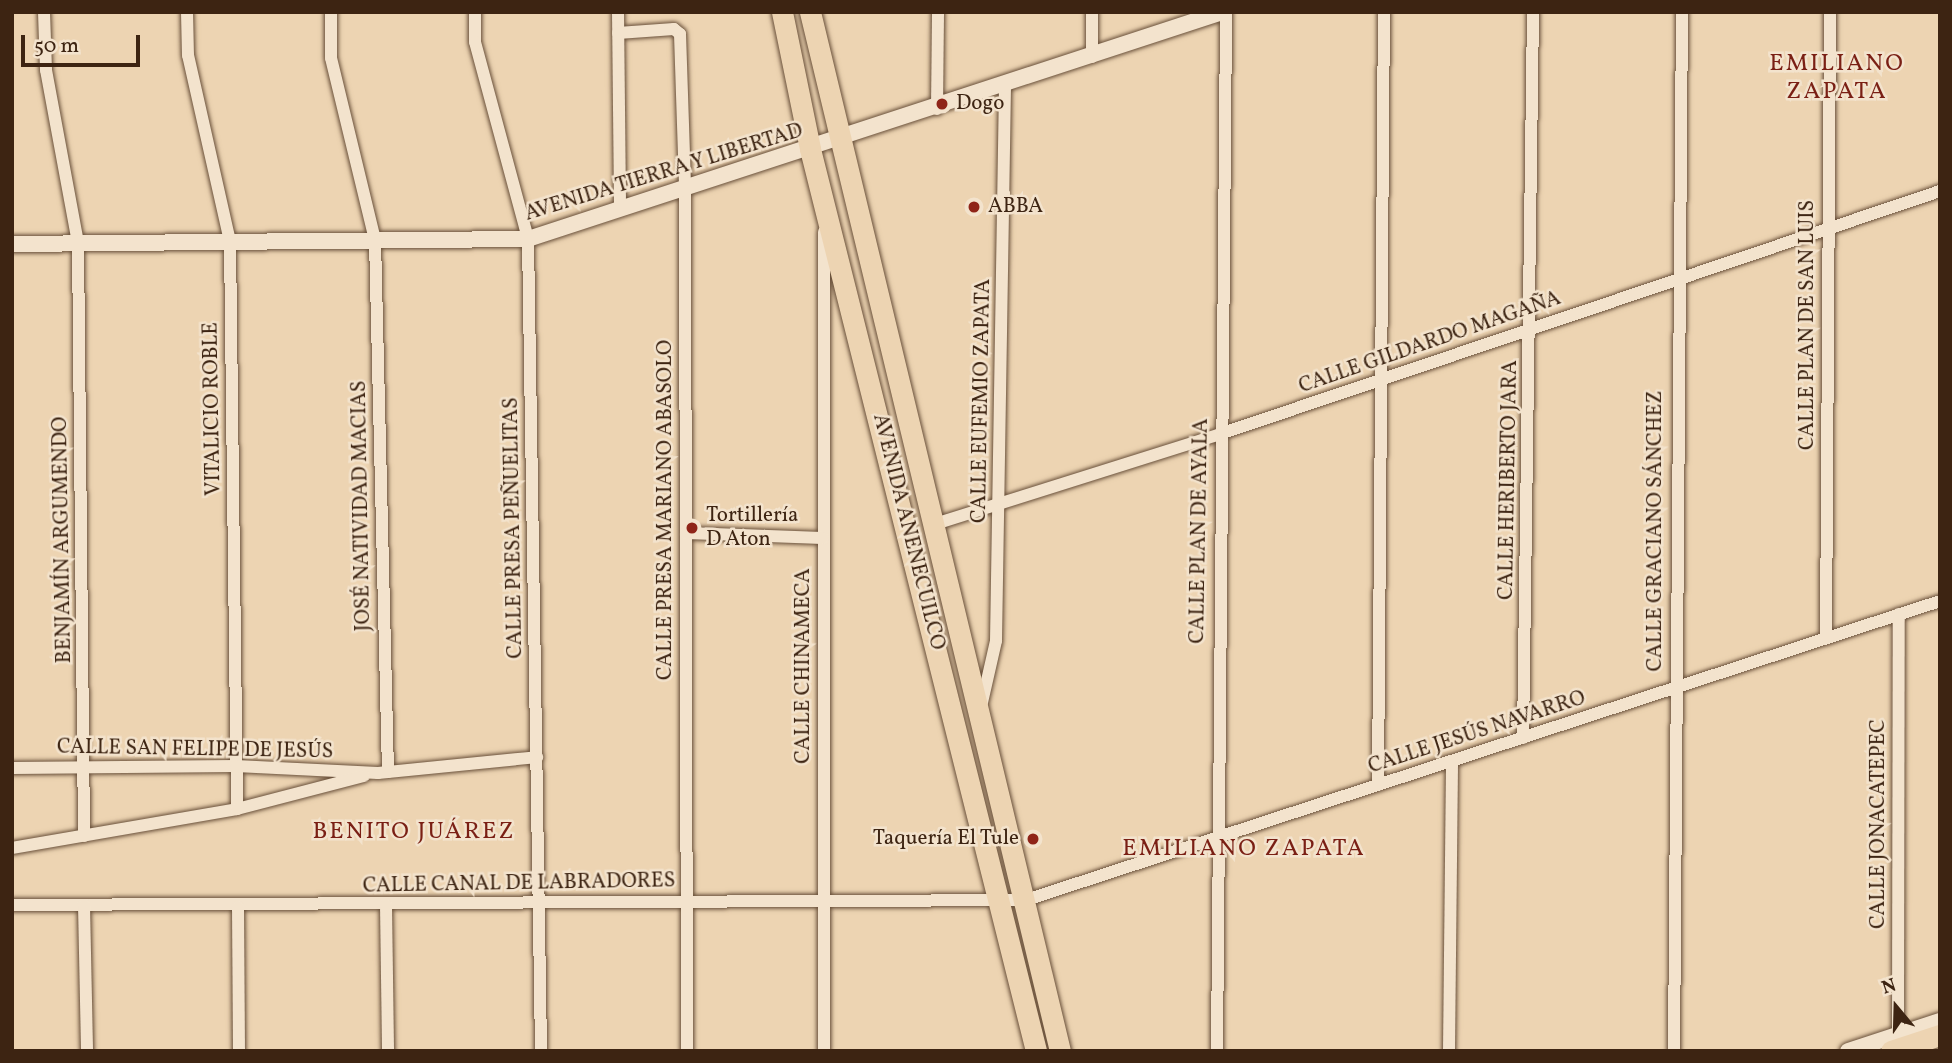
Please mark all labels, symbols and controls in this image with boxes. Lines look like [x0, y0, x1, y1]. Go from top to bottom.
scale bar [24, 21, 144, 65]
text: 50 m [34, 32, 79, 61]
district label: EMILIANO ZAPATA [1770, 51, 1904, 107]
place label: Dogo [956, 91, 1004, 117]
marker: Dogo [934, 96, 950, 112]
street label: AVENIDA TIERRA Y LIBERTAD [521, 118, 807, 228]
place label: ABBA [988, 194, 1043, 220]
marker: ABBA [966, 199, 982, 215]
street label: CALLE PLAN DE SAN LUIS [1795, 200, 1821, 450]
street label: CALLE EUFEMIO ZAPATA [967, 279, 997, 523]
street label: CALLE GILDARDO MAGAÑA [1296, 286, 1564, 400]
street label: VITALICIO ROBLE [199, 322, 227, 496]
street label: CALLE PRESA MARIANO ABASOLO [653, 340, 679, 680]
street label: CALLE HERIBERTO JARA [1494, 360, 1524, 600]
street label: JOSÉ NATIVIDAD MACIAS [347, 380, 377, 632]
street label: CALLE GRACIANO SÁNCHEZ [1643, 391, 1669, 671]
street label: CALLE PRESA PEÑUELITAS [499, 397, 529, 659]
street label: AVENIDA ANENECUILCO [866, 411, 950, 653]
street label: BENJAMÍN ARGUMENDO [48, 416, 78, 664]
street label: CALLE PLAN DE AYALA [1185, 418, 1215, 644]
place label: Tortillería D Aton [706, 503, 799, 553]
marker: Tortillería D Aton [684, 520, 700, 536]
street label: CALLE CHINAMECA [791, 568, 817, 764]
street label: CALLE JESÚS NAVARRO [1365, 686, 1589, 780]
street label: CALLE JONACATEPEC [1866, 719, 1892, 929]
street label: CALLE SAN FELIPE DE JESÚS [57, 735, 333, 765]
district label: BENITO JUÁREZ [314, 819, 514, 847]
place label: Taquería El Tule [872, 826, 1019, 852]
marker: Taquería El Tule [1025, 831, 1041, 847]
district label: EMILIANO ZAPATA [1124, 836, 1364, 864]
street label: CALLE CANAL DE LABRADORES [363, 869, 675, 899]
north arrow [1861, 972, 1931, 1042]
text: N [1878, 973, 1900, 1002]

